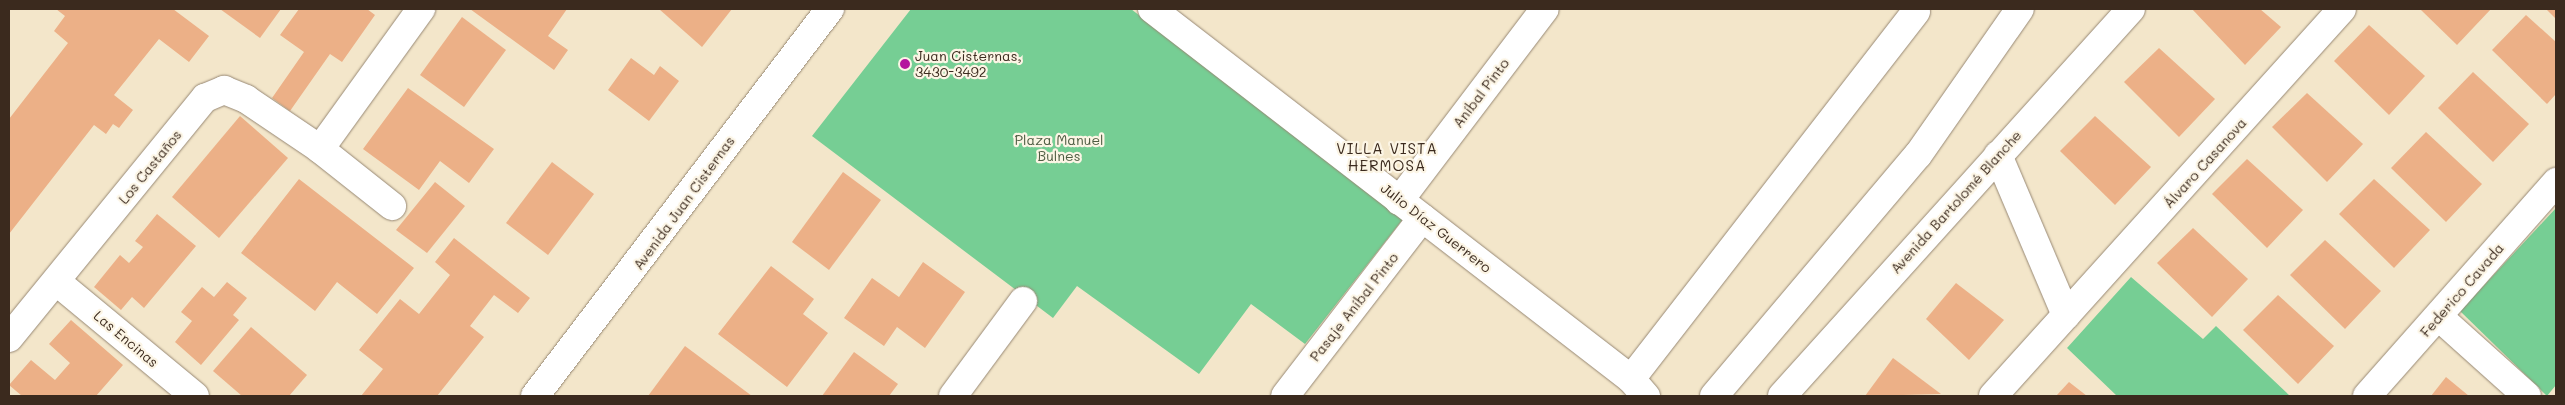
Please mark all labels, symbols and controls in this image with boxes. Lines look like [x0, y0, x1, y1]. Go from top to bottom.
place label: Juan Cisternas, 3430-3492 [915, 48, 1022, 80]
street label: Aníbal Pinto [1449, 55, 1513, 131]
marker: Juan Cisternas, 3430-3492 [899, 58, 911, 70]
street label: Álvaro Casanova [2160, 114, 2250, 212]
street label: Los Castaños [115, 127, 185, 207]
street label: Avenida Bartolomé Blanche [1887, 127, 2025, 277]
park label: Plaza Manuel Bulnes [1014, 132, 1104, 164]
street label: Avenida Juan Cisternas [630, 133, 738, 273]
district label: VILLA VISTA HERMOSA [1335, 139, 1439, 174]
street label: Julio Díaz Guerrero [1377, 180, 1495, 276]
street label: Federico Cavada [2417, 240, 2507, 340]
street label: Pasaje Aníbal Pinto [1306, 249, 1402, 365]
street label: Las Encinas [90, 307, 162, 371]

